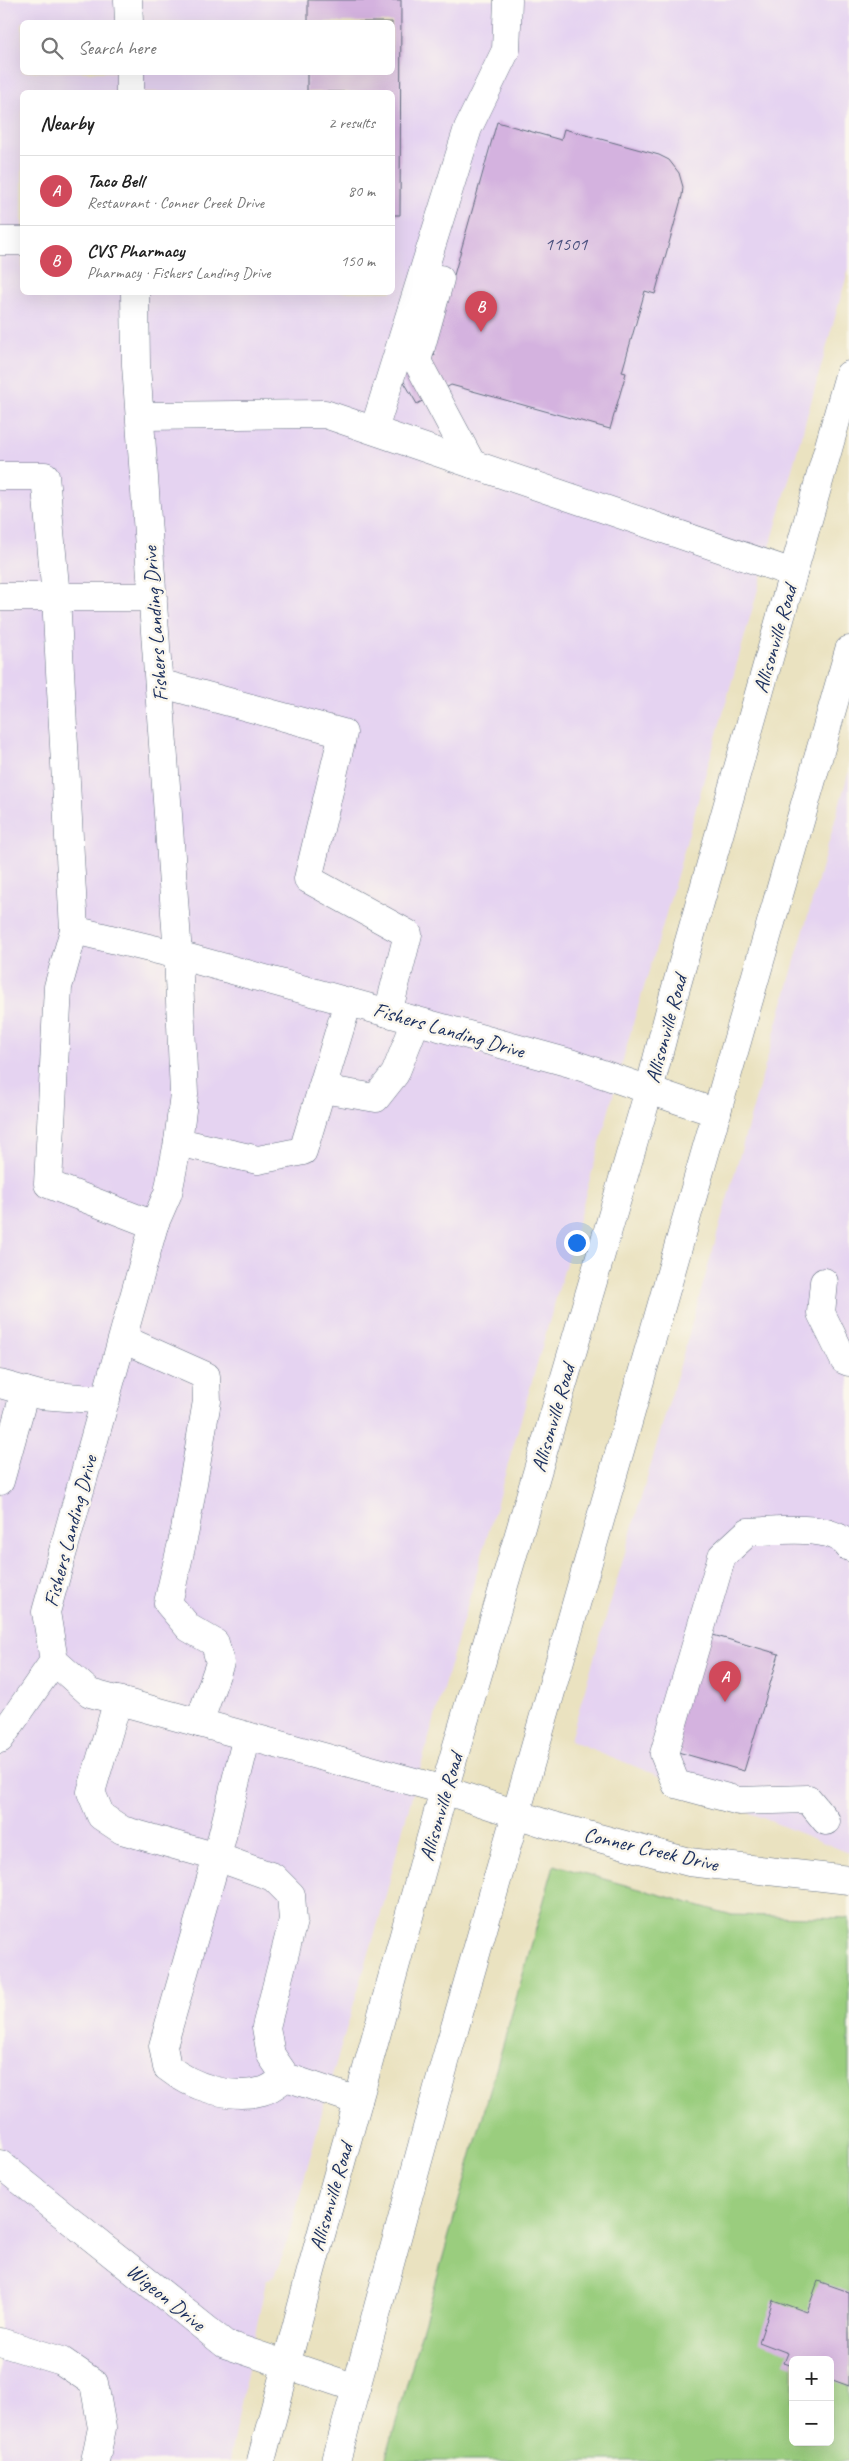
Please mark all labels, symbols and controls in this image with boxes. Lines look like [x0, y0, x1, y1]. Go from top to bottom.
search box [20, 20, 395, 75]
icon: search [38, 34, 66, 62]
text: Search here [78, 36, 155, 60]
text: Nearby [40, 110, 93, 136]
text: 2 results [328, 113, 375, 133]
text: Taco Bell [87, 169, 144, 193]
text: A [52, 181, 60, 201]
text: 80 m [348, 181, 375, 201]
text: Restaurant · Conner Creek Drive [87, 193, 264, 213]
house number: 11501 [545, 232, 589, 256]
text: CVS Pharmacy [87, 239, 185, 263]
text: B [52, 251, 60, 271]
text: 150 m [341, 251, 375, 271]
text: Pharmacy · Fishers Landing Drive [87, 263, 271, 283]
pin: B [465, 291, 497, 332]
street label: Fishers Landing Drive [137, 544, 173, 703]
street label: Allisonville Road [747, 579, 804, 696]
street label: Allisonville Road [639, 969, 694, 1086]
street label: Fishers Landing Drive [371, 996, 528, 1064]
your location [564, 1230, 590, 1256]
street label: Allisonville Road [525, 1358, 582, 1475]
street label: Fishers Landing Drive [37, 1451, 103, 1610]
pin: A [709, 1661, 741, 1702]
street label: Allisonville Road [413, 1747, 470, 1864]
street label: Conner Creek Drive [581, 1821, 722, 1877]
street label: Allisonville Road [303, 2137, 360, 2254]
street label: Wigeon Drive [121, 2257, 211, 2337]
map controls [789, 2356, 834, 2446]
button: + [789, 2356, 834, 2401]
button: − [789, 2401, 834, 2446]

